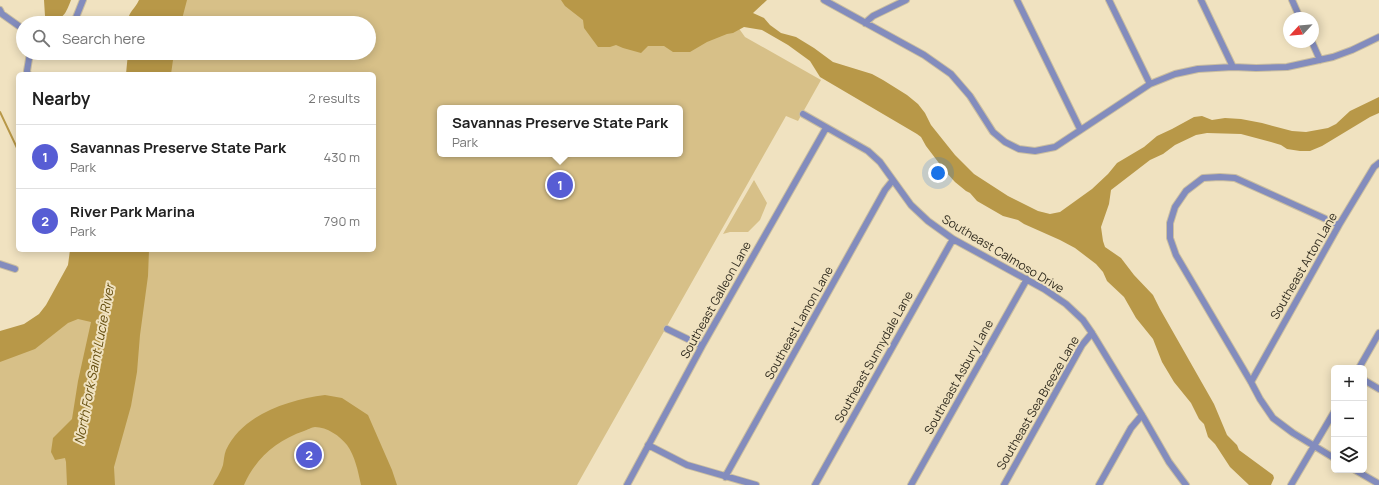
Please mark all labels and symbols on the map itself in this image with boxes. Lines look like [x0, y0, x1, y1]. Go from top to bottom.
north arrow [1283, 12, 1319, 48]
your location [928, 163, 948, 183]
pin: 1 [547, 170, 573, 200]
street label: Southeast Arton Lane [1266, 209, 1341, 322]
street label: Southeast Calmoso Drive [939, 210, 1068, 297]
street label: Southeast Galleon Lane [676, 238, 755, 362]
street label: Southeast Lamon Lane [760, 263, 837, 382]
water label: North Fork Saint Lucie River [70, 280, 119, 446]
street label: Southeast Sunnydale Lane [830, 288, 917, 426]
street label: Southeast Asbury Lane [920, 316, 997, 437]
street label: Southeast Sea Breeze Lane [992, 333, 1083, 473]
pin: 2 [296, 440, 322, 470]

